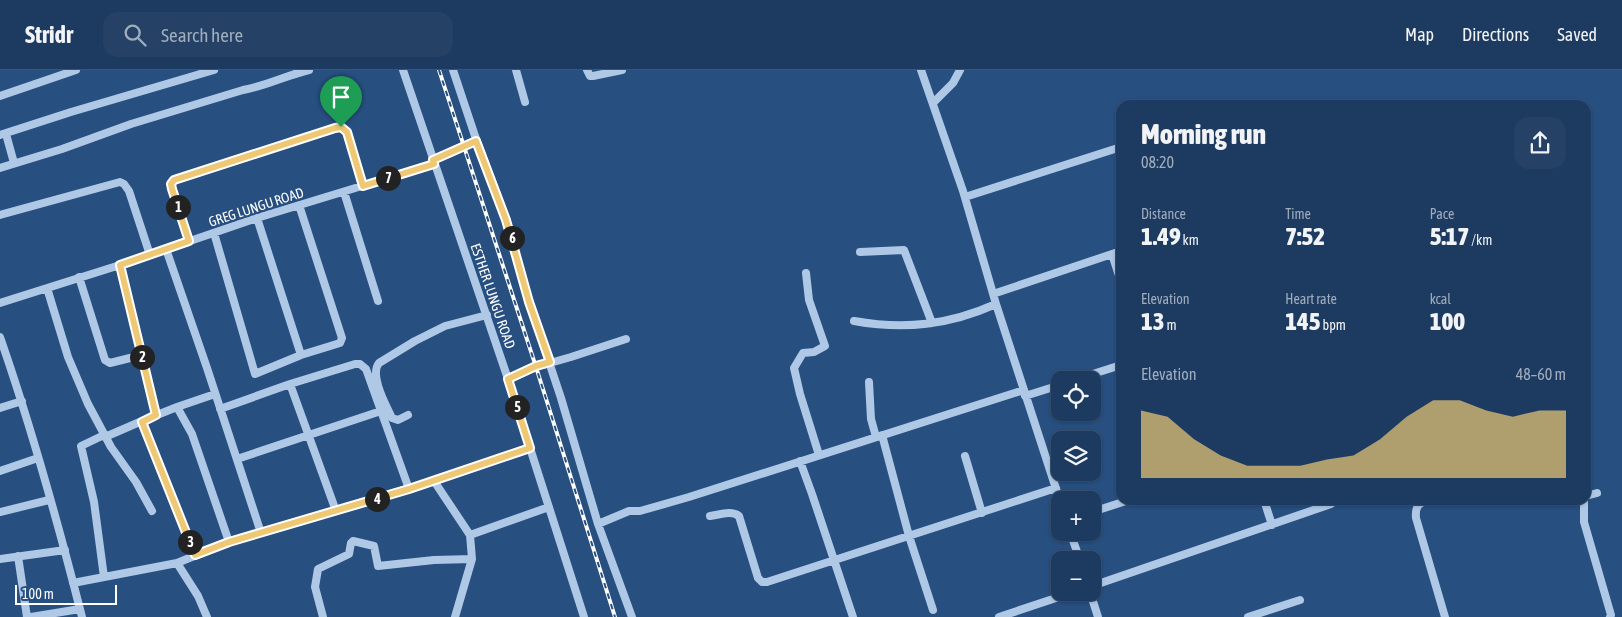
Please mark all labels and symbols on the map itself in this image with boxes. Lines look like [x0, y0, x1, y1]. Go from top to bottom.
pin [320, 76, 362, 127]
pin: 7 [376, 166, 400, 190]
street label: GREG LUNGU ROAD [206, 184, 306, 230]
pin: 1 [166, 194, 190, 220]
pin: 6 [500, 226, 524, 250]
street label: ESTHER LUNGU ROAD [467, 241, 519, 351]
pin: 2 [130, 344, 154, 370]
pin: 5 [504, 394, 530, 420]
pin: 4 [364, 486, 390, 512]
pin: 3 [178, 530, 202, 554]
scale bar [15, 582, 118, 605]

